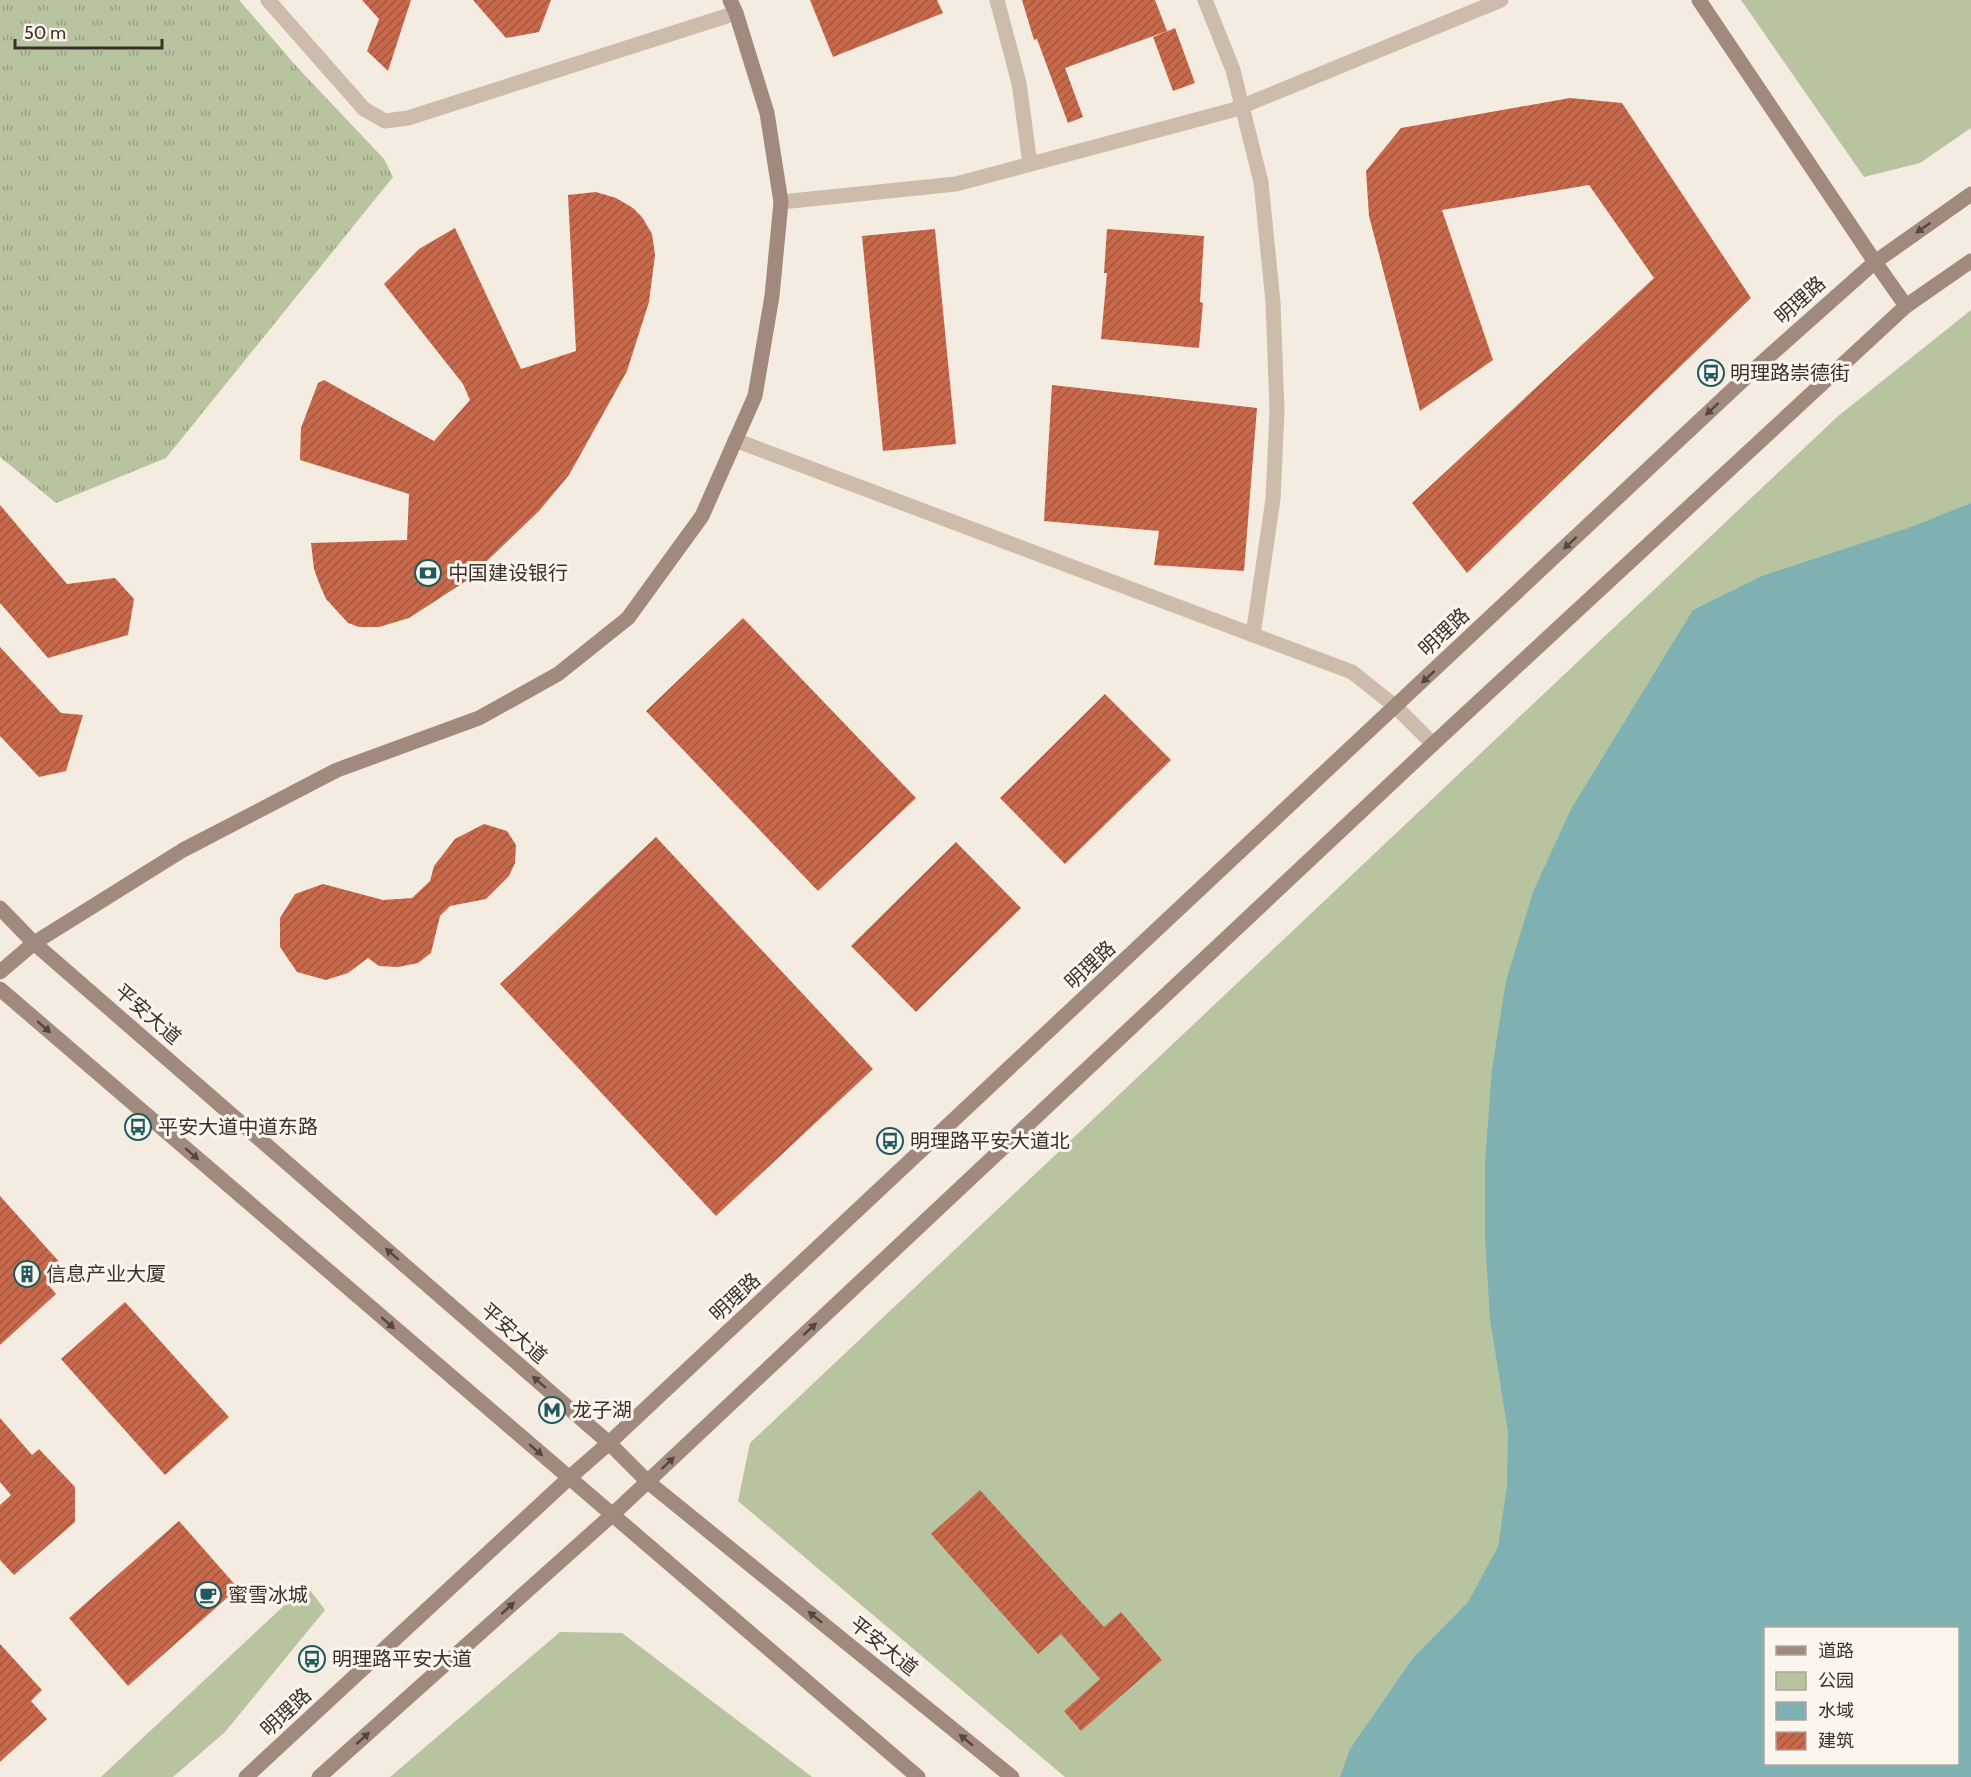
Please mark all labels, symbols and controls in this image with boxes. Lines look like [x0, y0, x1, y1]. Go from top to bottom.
scale bar [15, 12, 162, 50]
text: 50 m [24, 22, 66, 44]
one-way arrow [1916, 222, 1932, 234]
street label: 明理路 [1770, 271, 1830, 329]
bus stop icon: 明理路崇德街 [1696, 358, 1726, 388]
place label: 明理路崇德街 [1730, 361, 1850, 385]
one-way arrow [1705, 402, 1719, 416]
one-way arrow [1562, 536, 1577, 550]
bank icon: 中国建设银行 [413, 558, 443, 588]
place label: 中国建设银行 [448, 561, 568, 585]
street label: 明理路 [1414, 603, 1474, 661]
one-way arrow [1421, 670, 1436, 683]
street label: 明理路 [1060, 936, 1120, 994]
street label: 平安大道 [110, 979, 186, 1049]
one-way arrow [36, 1020, 51, 1033]
bus stop icon: 平安大道中道东路 [123, 1112, 153, 1142]
place label: 平安大道中道东路 [158, 1115, 318, 1139]
bus stop icon: 明理路平安大道北 [875, 1126, 905, 1156]
place label: 明理路平安大道北 [910, 1129, 1070, 1153]
one-way arrow [184, 1147, 199, 1160]
one-way arrow [385, 1248, 400, 1261]
building icon: 信息产业大厦 [12, 1259, 42, 1289]
place label: 信息产业大厦 [46, 1262, 166, 1286]
street label: 明理路 [705, 1268, 765, 1326]
street label: 平安大道 [476, 1298, 552, 1368]
one-way arrow [380, 1316, 396, 1329]
one-way arrow [802, 1323, 817, 1336]
one-way arrow [532, 1376, 547, 1389]
metro station icon: 龙子湖 [537, 1395, 567, 1425]
place label: 龙子湖 [572, 1398, 632, 1422]
one-way arrow [528, 1443, 543, 1456]
one-way arrow [660, 1457, 675, 1470]
cafe icon: 蜜雪冰城 [193, 1580, 223, 1610]
place label: 蜜雪冰城 [228, 1583, 308, 1607]
one-way arrow [500, 1602, 515, 1615]
one-way arrow [807, 1611, 823, 1624]
street label: 平安大道 [845, 1612, 923, 1680]
legend [1764, 1627, 1959, 1765]
text: 道路 [1818, 1640, 1854, 1662]
bus stop icon: 明理路平安大道 [297, 1644, 327, 1674]
place label: 明理路平安大道 [332, 1647, 472, 1671]
text: 公园 [1818, 1670, 1854, 1692]
street label: 明理路 [256, 1683, 316, 1741]
text: 水域 [1818, 1700, 1854, 1722]
text: 建筑 [1818, 1730, 1854, 1752]
one-way arrow [355, 1732, 370, 1745]
one-way arrow [958, 1734, 974, 1747]

